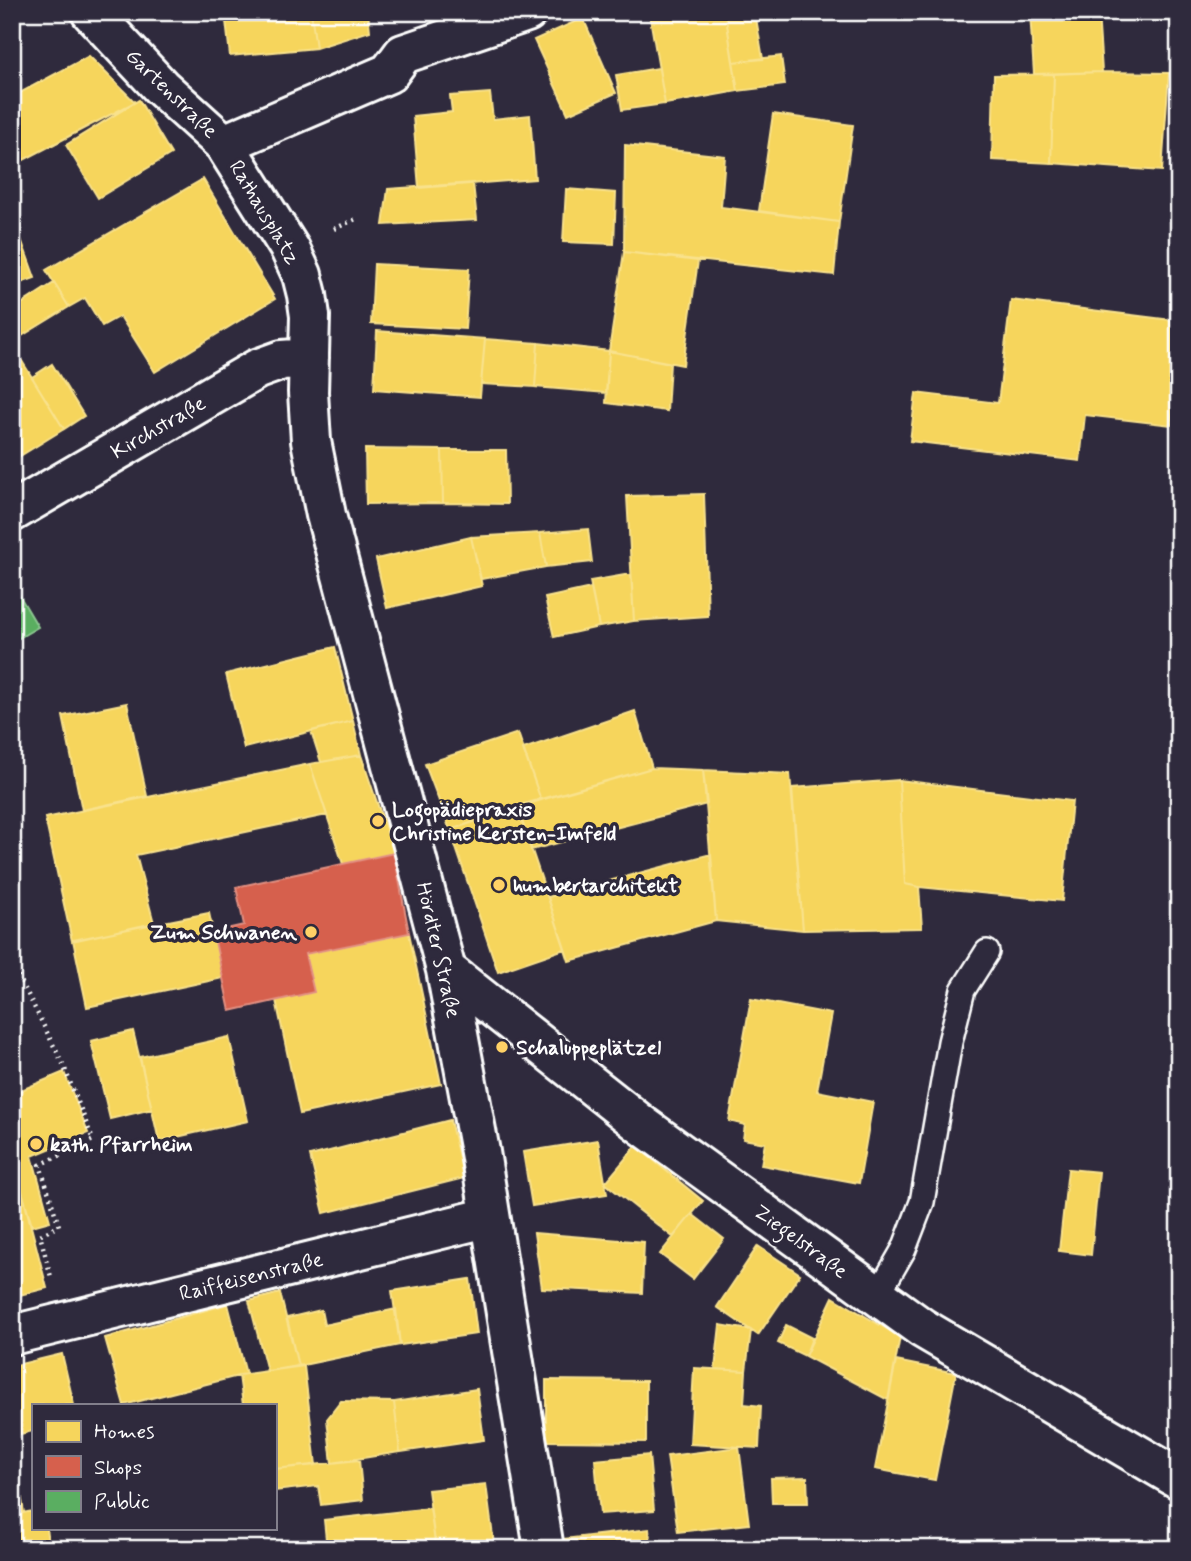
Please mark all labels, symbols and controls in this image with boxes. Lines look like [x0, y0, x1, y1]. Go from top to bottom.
street label: Gartenstraße [119, 42, 224, 145]
street label: Rathausplatz [222, 155, 306, 270]
street label: Kirchstraße [106, 390, 211, 466]
place label: Logopädiepraxis Christine Kersten-Imfeld [392, 796, 616, 848]
marker: Logopädiepraxis Christine Kersten-Imfeld [370, 813, 386, 829]
place label: humbertarchitekt [513, 872, 678, 900]
marker: humbertarchitekt [491, 877, 507, 893]
street label: Hördter Straße [409, 880, 467, 1021]
place label: Zum Schwanen [150, 919, 298, 947]
marker: Zum Schwanen [303, 924, 319, 940]
place label: Schaluppeplätzel [516, 1034, 661, 1062]
marker: Schaluppeplätzel [494, 1039, 510, 1055]
place label: kath. Pfarrheim [50, 1131, 193, 1159]
marker: kath. Pfarrheim [28, 1136, 44, 1152]
street label: Ziegelstraße [747, 1198, 853, 1287]
street label: Raiffeisenstraße [176, 1246, 326, 1308]
legend [32, 1404, 276, 1530]
text: Homes [94, 1418, 154, 1446]
text: Shops [94, 1454, 142, 1482]
text: Public [94, 1488, 150, 1516]

